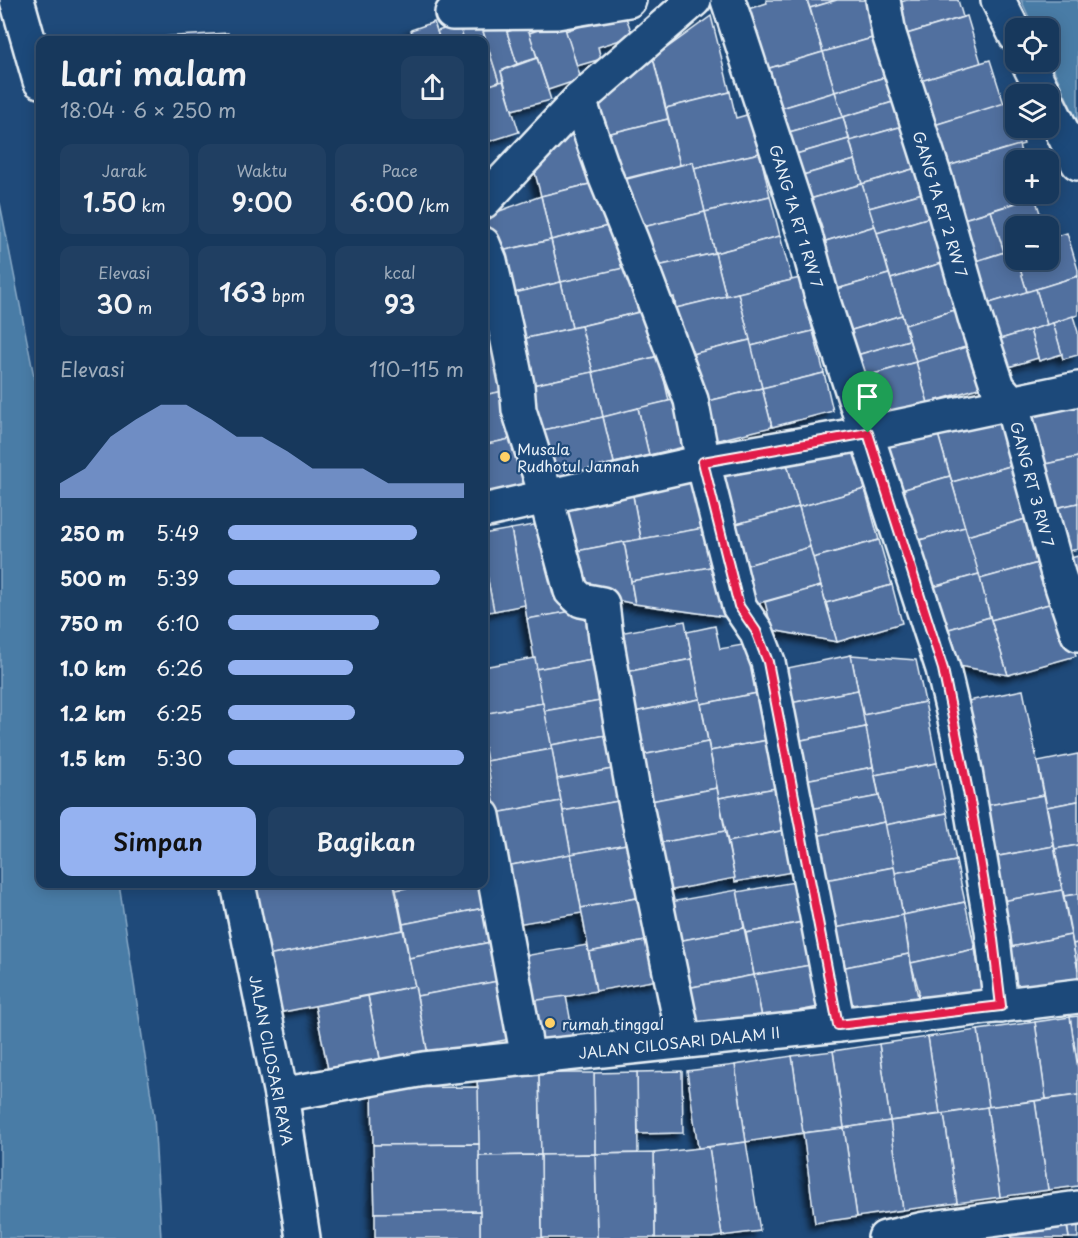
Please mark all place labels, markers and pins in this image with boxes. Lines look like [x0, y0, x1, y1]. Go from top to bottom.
pin [842, 371, 893, 433]
place label: Musala Rudhotul Jannah [517, 437, 639, 477]
marker: Musala Rudhotul Jannah [498, 450, 512, 464]
place label: rumah tinggal [562, 1012, 664, 1035]
marker: rumah tinggal [543, 1016, 557, 1030]

